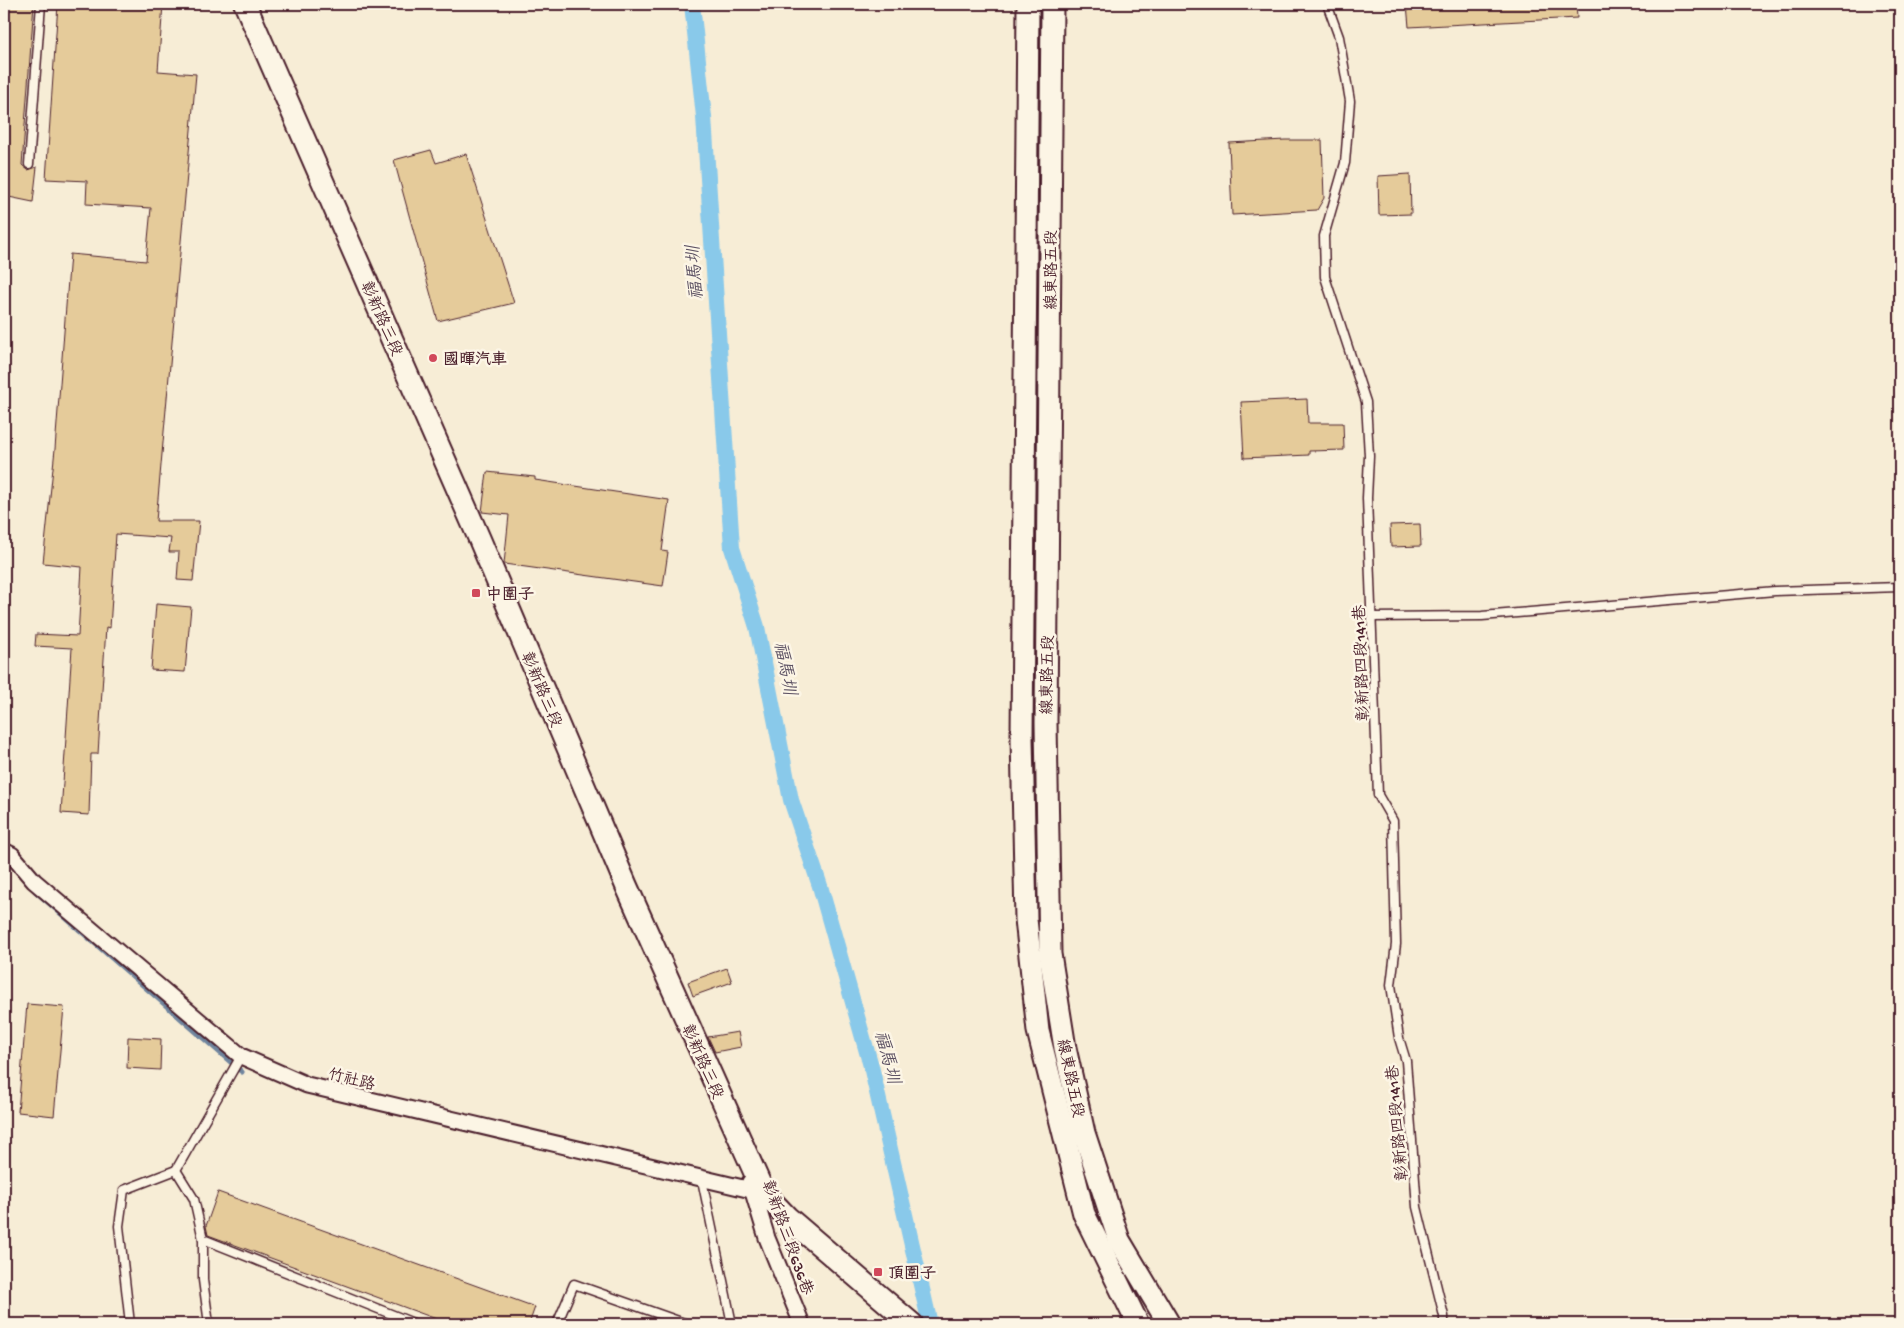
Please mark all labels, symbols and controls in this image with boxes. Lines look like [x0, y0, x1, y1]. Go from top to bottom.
street label: 線東路五段 [1042, 230, 1063, 310]
water label: 福馬圳 [683, 243, 709, 301]
street label: 彰新路三段 [355, 278, 407, 360]
place label: 國暉汽車 [443, 350, 507, 371]
marker: 國暉汽車 [427, 352, 439, 364]
place label: 中圍子 [486, 585, 534, 606]
marker: 中圍子 [470, 587, 482, 599]
street label: 彰新路四段141巷 [1350, 604, 1375, 721]
street label: 線東路五段 [1037, 635, 1060, 715]
water label: 福馬圳 [768, 640, 800, 699]
street label: 彰新路三段 [515, 649, 566, 731]
street label: 彰新路三段 [676, 1021, 728, 1103]
water label: 福馬圳 [868, 1029, 904, 1088]
street label: 線東路五段 [1051, 1037, 1088, 1120]
street label: 竹社路 [326, 1064, 377, 1096]
street label: 彰新路四段141巷 [1383, 1064, 1414, 1182]
street label: 彰新路三段636巷 [756, 1178, 817, 1298]
place label: 頂圍子 [888, 1265, 936, 1285]
marker: 頂圍子 [872, 1266, 884, 1278]

